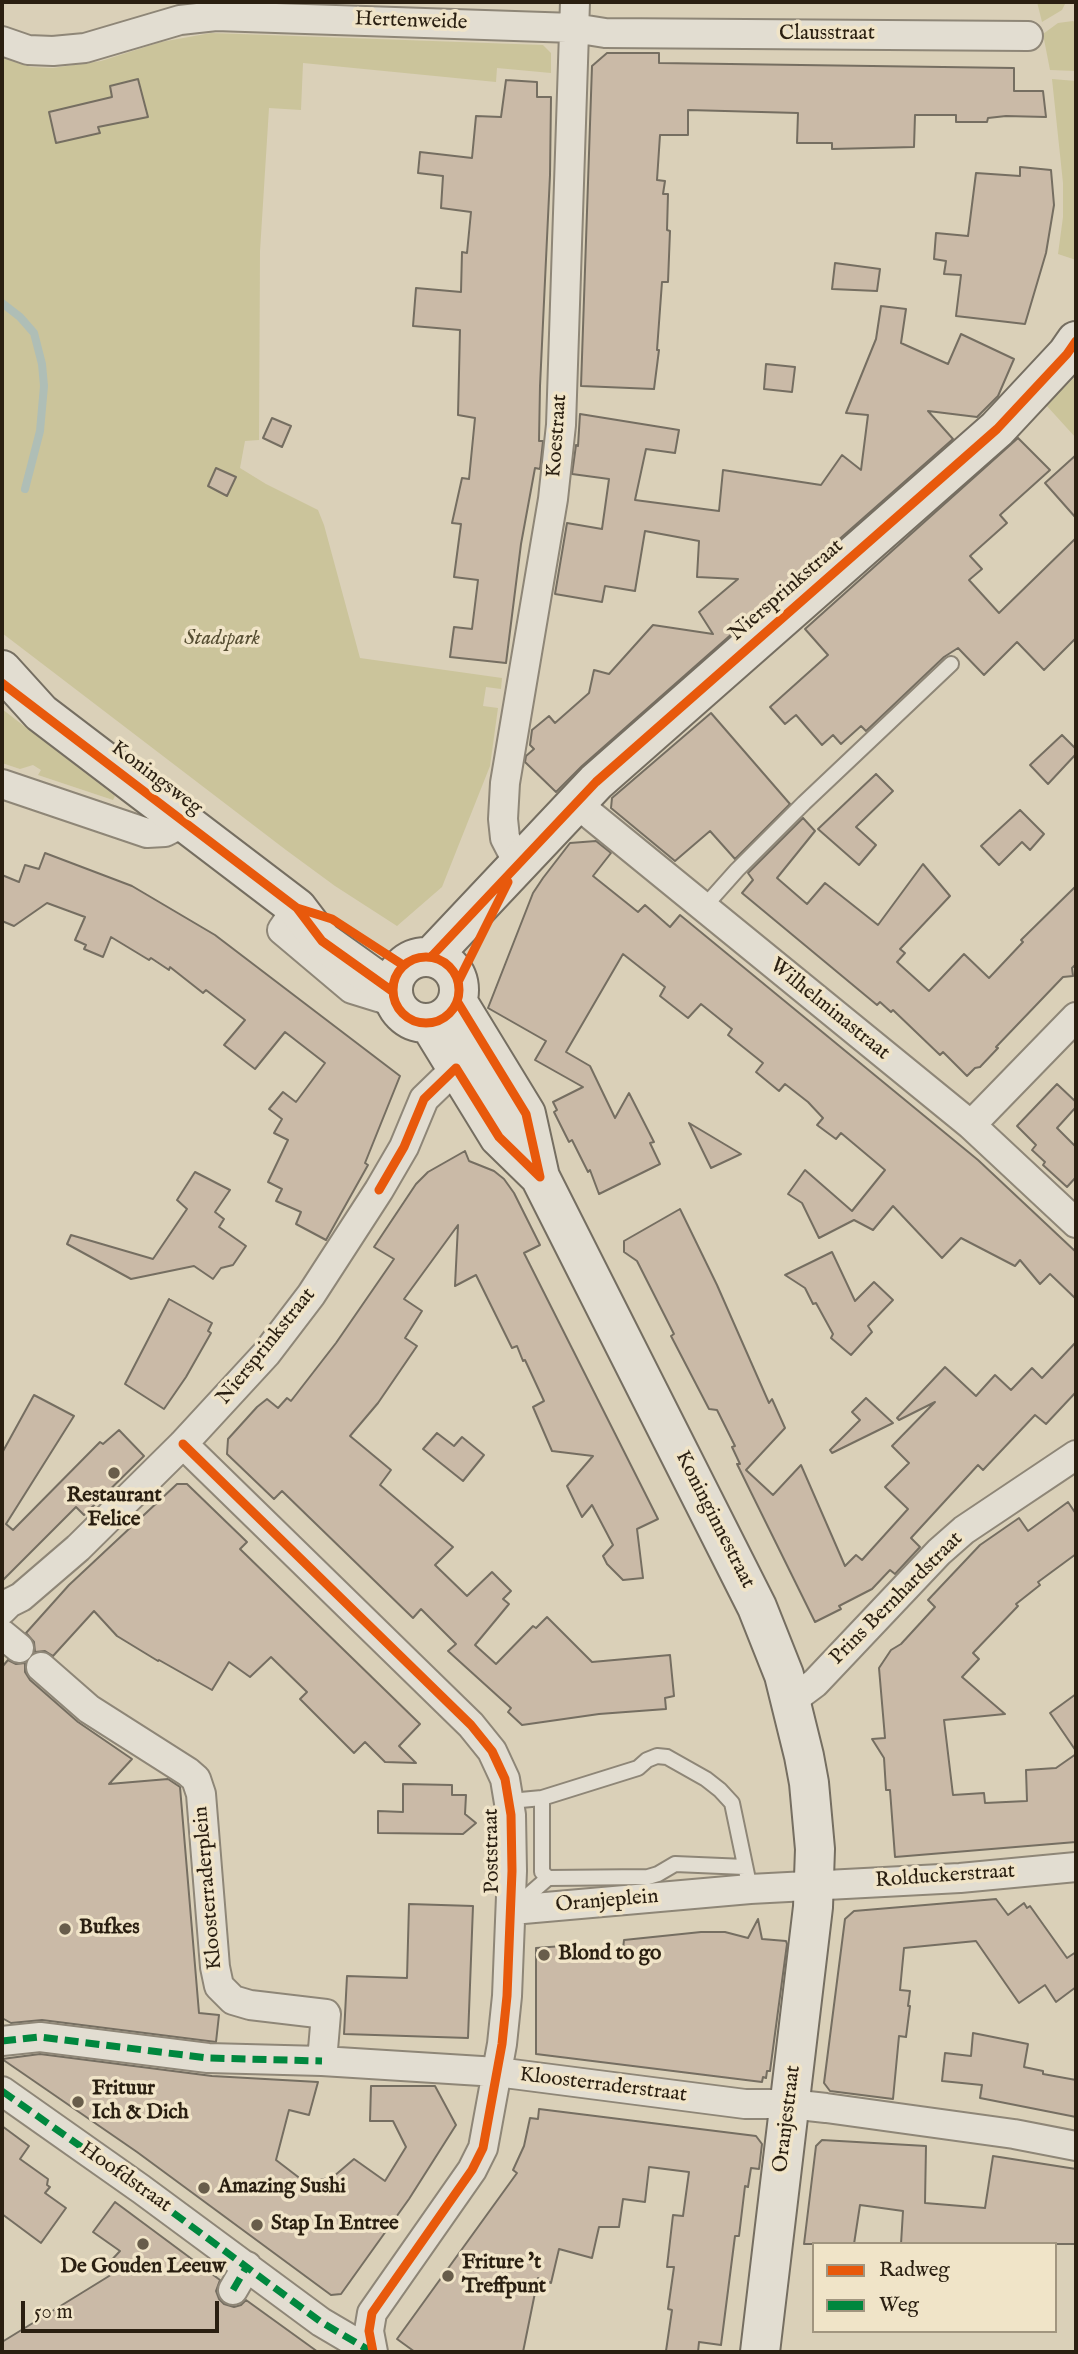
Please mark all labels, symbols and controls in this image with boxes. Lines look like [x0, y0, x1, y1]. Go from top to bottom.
street label: Hertenweide [354, 7, 468, 37]
street label: Clausstraat [779, 22, 875, 48]
street label: Koestraat [543, 393, 573, 479]
street label: Niersprinkstraat [725, 535, 849, 647]
park label: Stadspark [184, 627, 260, 653]
street label: Koningsweg [105, 736, 207, 822]
street label: Wilhelminastraat [764, 954, 894, 1066]
street label: Niersprinkstraat [212, 1284, 322, 1410]
street label: Koninginnestraat [668, 1447, 760, 1593]
marker: Restaurant Felice [106, 1465, 122, 1481]
place label: Restaurant Felice [66, 1484, 162, 1534]
street label: Prins Bernhardstraat [825, 1527, 969, 1671]
street label: Kloosterraderplein [189, 1805, 229, 1971]
street label: Poststraat [480, 1808, 506, 1894]
street label: Rolduckerstraat [874, 1860, 1016, 1894]
street label: Oranjeplein [554, 1885, 660, 1919]
place label: Bufkes [79, 1916, 140, 1942]
marker: Bufkes [57, 1921, 73, 1937]
place label: Blond to go [558, 1942, 661, 1968]
marker: Blond to go [536, 1947, 552, 1963]
street label: Kloosterraderstraat [518, 2063, 688, 2109]
street label: Oranjestraat [769, 2064, 807, 2174]
place label: Frituur Ich & Dich [92, 2077, 189, 2127]
marker: Frituur Ich & Dich [70, 2094, 86, 2110]
street label: Hoofdstraat [74, 2137, 176, 2219]
place label: Amazing Sushi [218, 2175, 346, 2201]
marker: Amazing Sushi [196, 2180, 212, 2196]
place label: Stap In Entree [271, 2212, 399, 2238]
marker: Stap In Entree [249, 2217, 265, 2233]
marker: De Gouden Leeuw [135, 2236, 151, 2252]
legend [812, 2242, 1057, 2333]
place label: Friture 't Treffpunt [462, 2251, 546, 2301]
place label: De Gouden Leeuw [60, 2255, 226, 2281]
text: Radweg [879, 2257, 950, 2284]
marker: Friture 't Treffpunt [440, 2268, 456, 2284]
scale bar [24, 2288, 222, 2332]
text: Weg [879, 2292, 919, 2319]
text: 50 m [34, 2299, 73, 2326]

